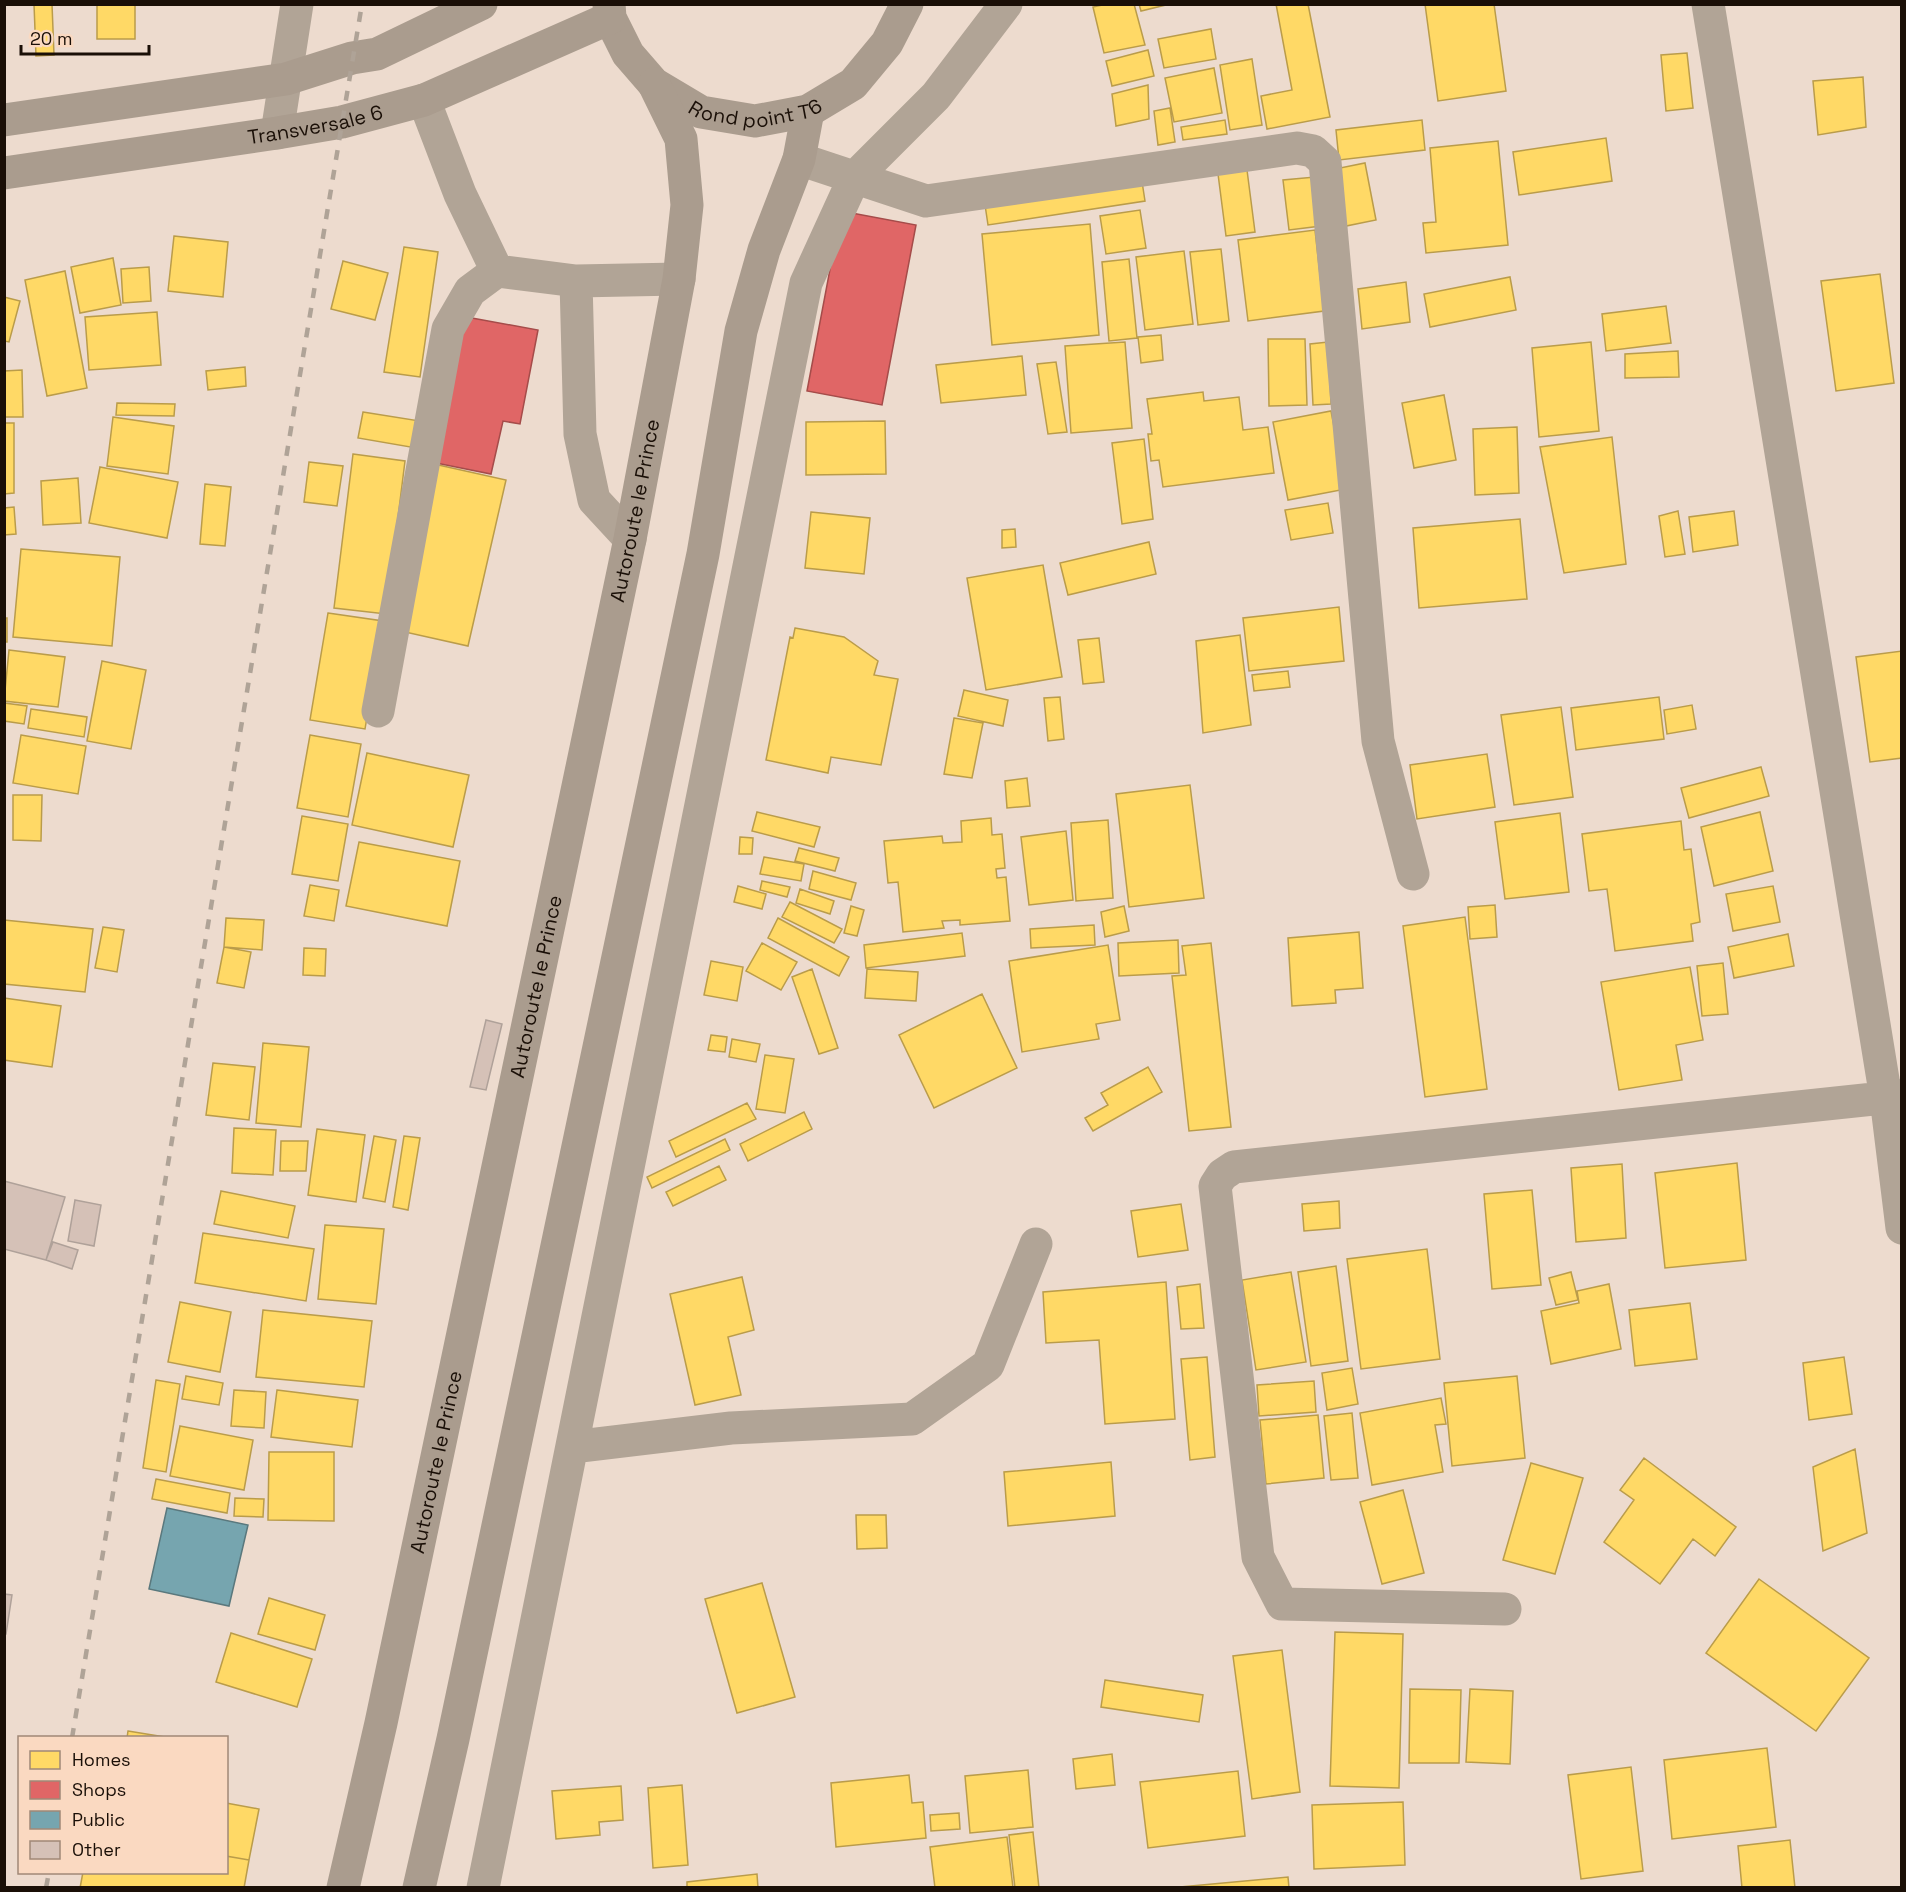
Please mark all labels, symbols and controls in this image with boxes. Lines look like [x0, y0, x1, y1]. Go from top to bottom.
scale bar [21, 18, 148, 56]
text: 20 m [30, 27, 73, 50]
street label: Rond point T6 [684, 93, 827, 134]
street label: Transversale 6 [246, 99, 386, 150]
street label: Autoroute le Prince [604, 417, 665, 605]
street label: Autoroute le Prince [504, 893, 568, 1080]
street label: Autoroute le Prince [404, 1368, 468, 1556]
legend [18, 1736, 228, 1874]
text: Homes [72, 1748, 131, 1771]
text: Shops [72, 1778, 126, 1801]
text: Public [72, 1808, 125, 1831]
text: Other [72, 1838, 121, 1861]

